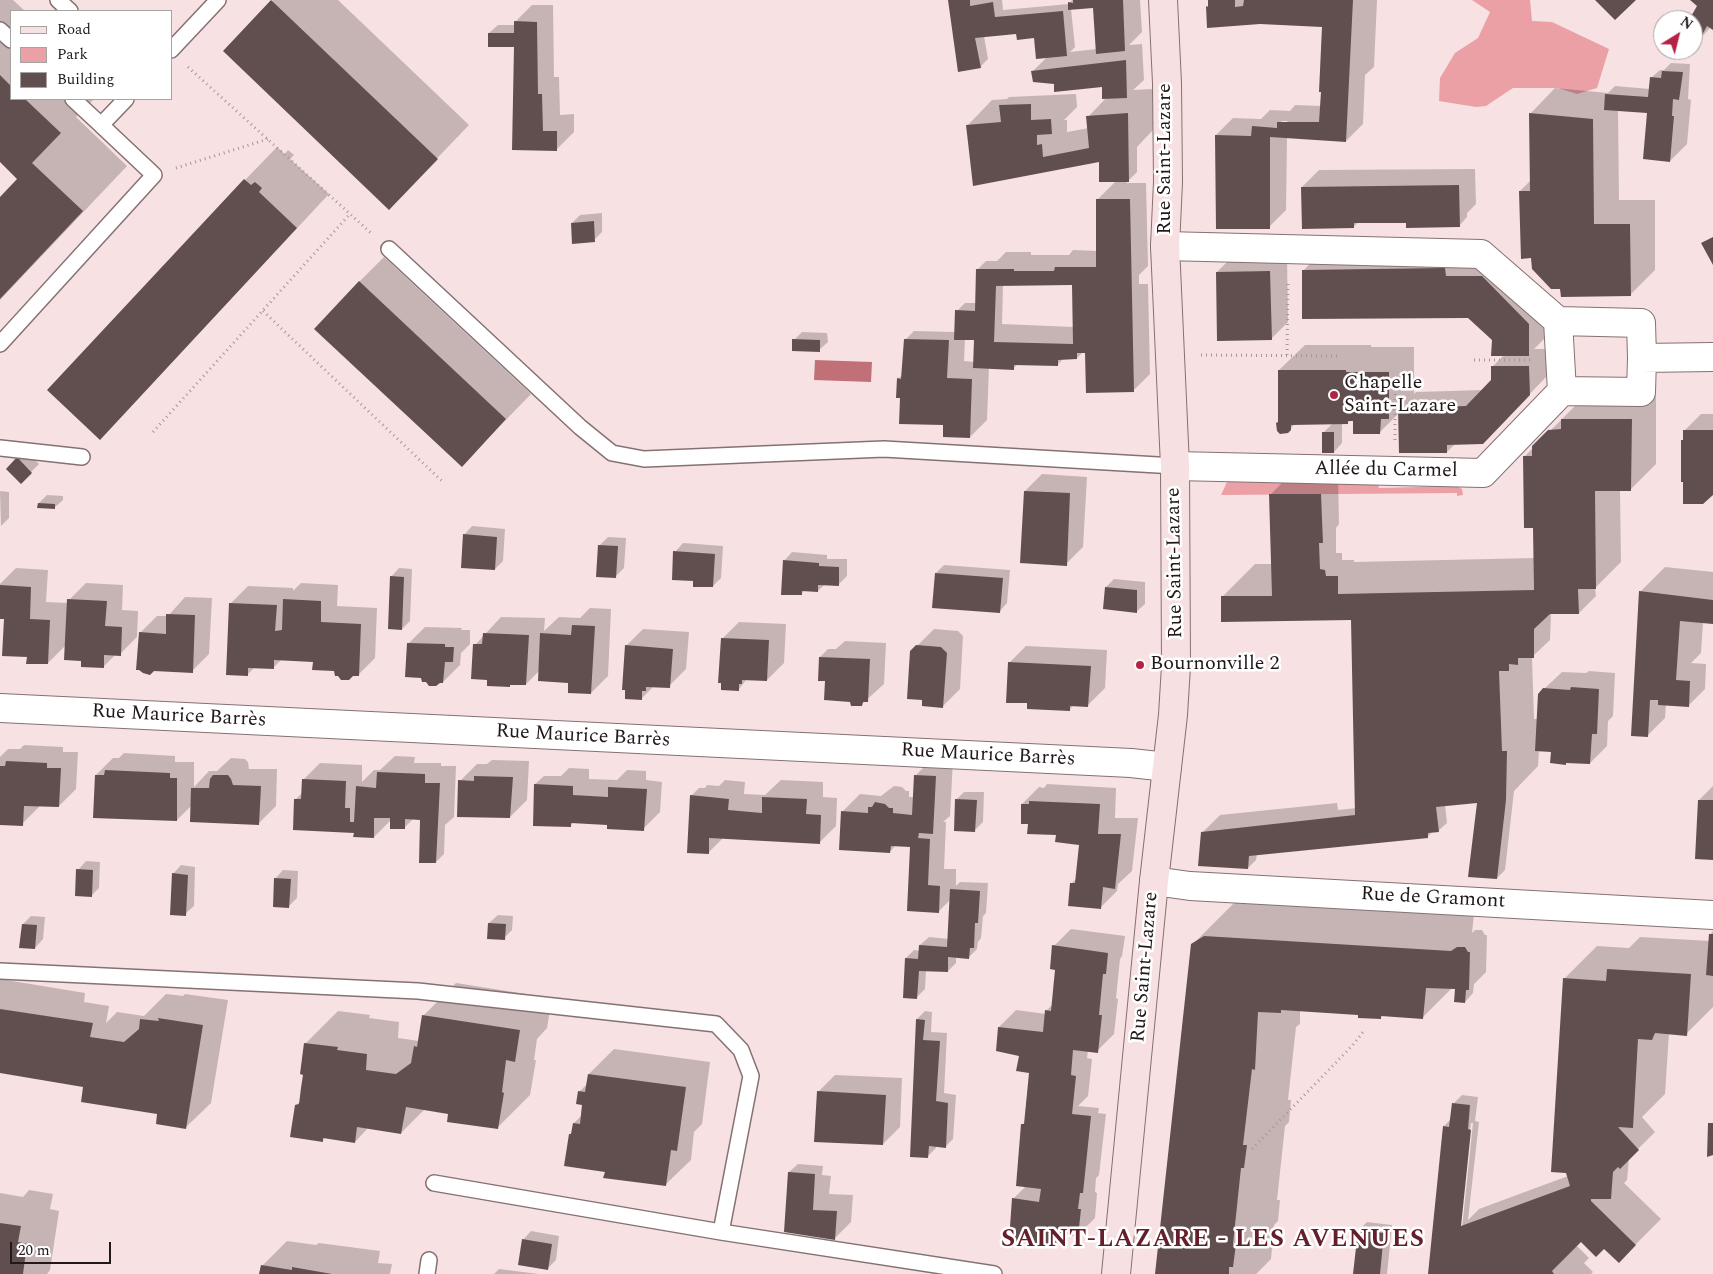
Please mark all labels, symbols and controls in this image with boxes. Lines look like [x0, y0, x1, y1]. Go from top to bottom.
legend [10, 10, 172, 100]
north arrow [1653, 10, 1703, 60]
text: N [1676, 11, 1697, 35]
text: Road [57, 18, 91, 41]
text: Park [57, 43, 88, 66]
text: Building [57, 68, 114, 91]
street label: Rue Saint-Lazare [1154, 83, 1178, 235]
place label: Chapelle Saint-Lazare [1344, 372, 1456, 419]
marker: Chapelle Saint-Lazare [1328, 389, 1340, 401]
street label: Allée du Carmel [1314, 458, 1458, 484]
street label: Rue Saint-Lazare [1163, 487, 1189, 639]
place label: Bournonville 2 [1150, 653, 1279, 677]
marker: Bournonville 2 [1134, 659, 1146, 671]
street label: Rue Maurice Barrès [91, 700, 267, 734]
street label: Rue Maurice Barrès [495, 720, 671, 754]
street label: Rue Maurice Barrès [900, 739, 1076, 773]
street label: Rue de Gramont [1360, 883, 1506, 915]
street label: Rue Saint-Lazare [1127, 891, 1165, 1043]
district label: SAINT-LAZARE - LES AVENUES [998, 1226, 1428, 1256]
scale bar [12, 1232, 114, 1264]
text: 20 m [18, 1239, 50, 1262]

